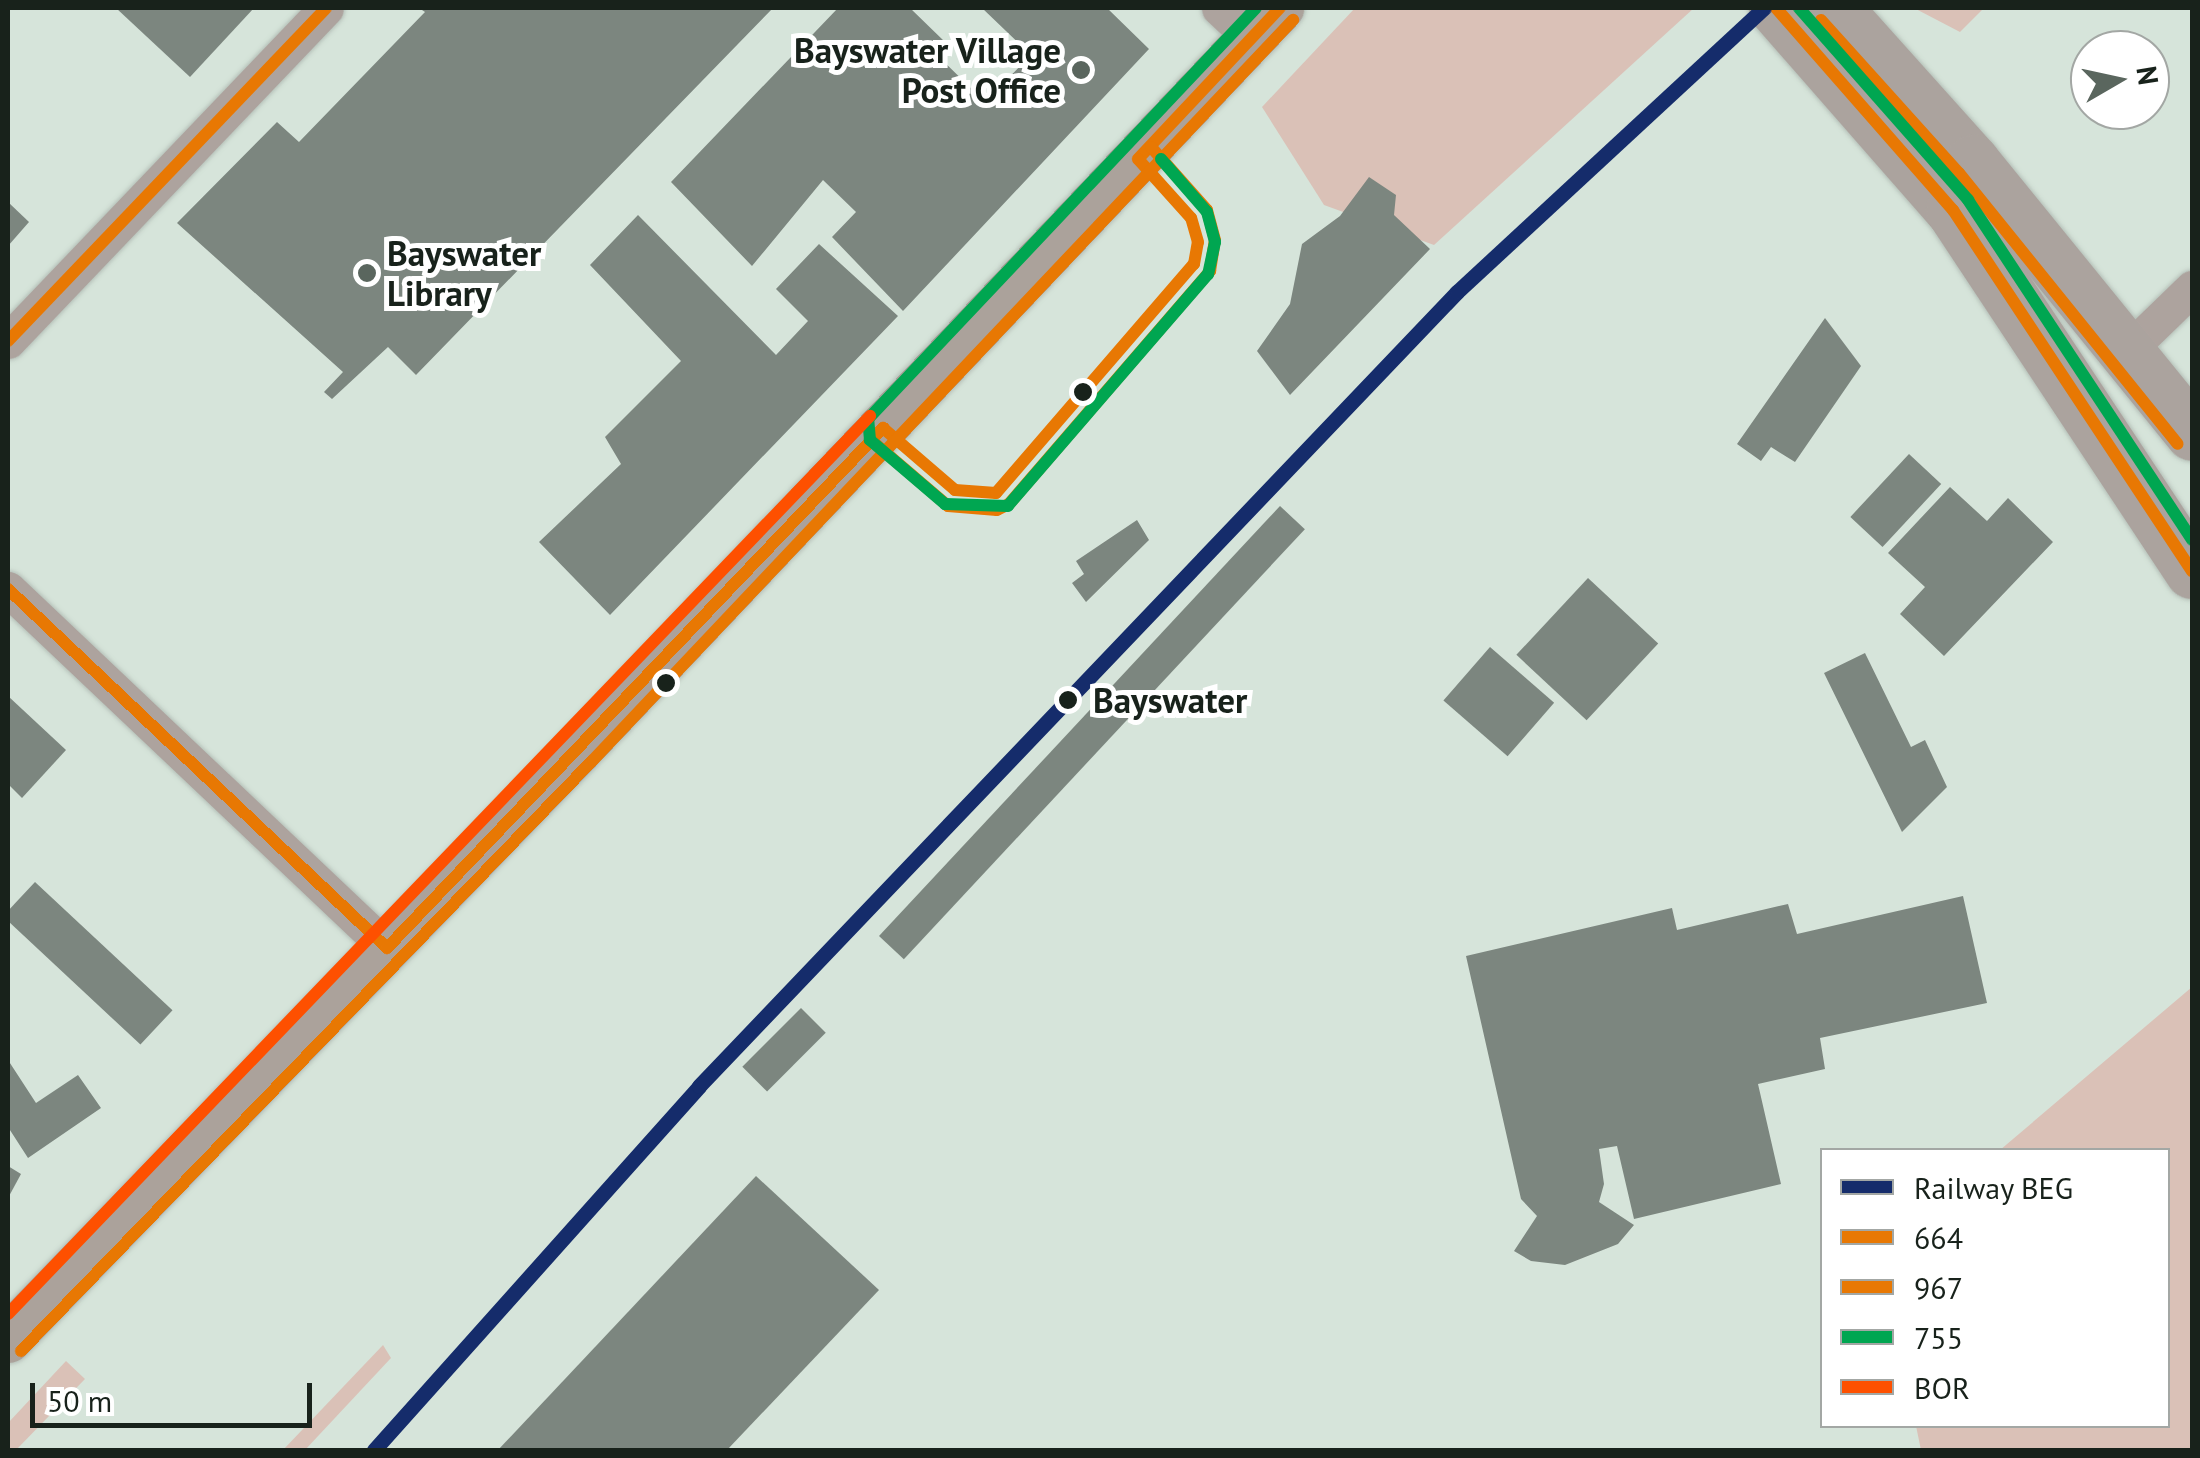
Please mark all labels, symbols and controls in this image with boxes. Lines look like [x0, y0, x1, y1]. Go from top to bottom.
place label: Bayswater Village Post Office [793, 29, 1061, 111]
north arrow [2070, 30, 2170, 130]
marker: Bayswater Village Post Office [1070, 59, 1092, 81]
text: N [2128, 64, 2168, 88]
place label: Bayswater Library [387, 232, 541, 314]
marker: Bayswater Library [356, 262, 378, 284]
unlabelled marker [1073, 382, 1093, 402]
unlabelled marker [656, 673, 676, 693]
place label: Bayswater [1093, 679, 1247, 721]
marker: Bayswater [1052, 684, 1084, 716]
legend [1820, 1148, 2170, 1428]
text: Railway BEG [1914, 1168, 2073, 1207]
text: 664 [1914, 1218, 1963, 1257]
text: 967 [1914, 1268, 1963, 1307]
text: 755 [1914, 1318, 1963, 1357]
scale bar [35, 1363, 318, 1425]
text: BOR [1914, 1368, 1970, 1407]
text: 50 m [47, 1381, 112, 1420]

